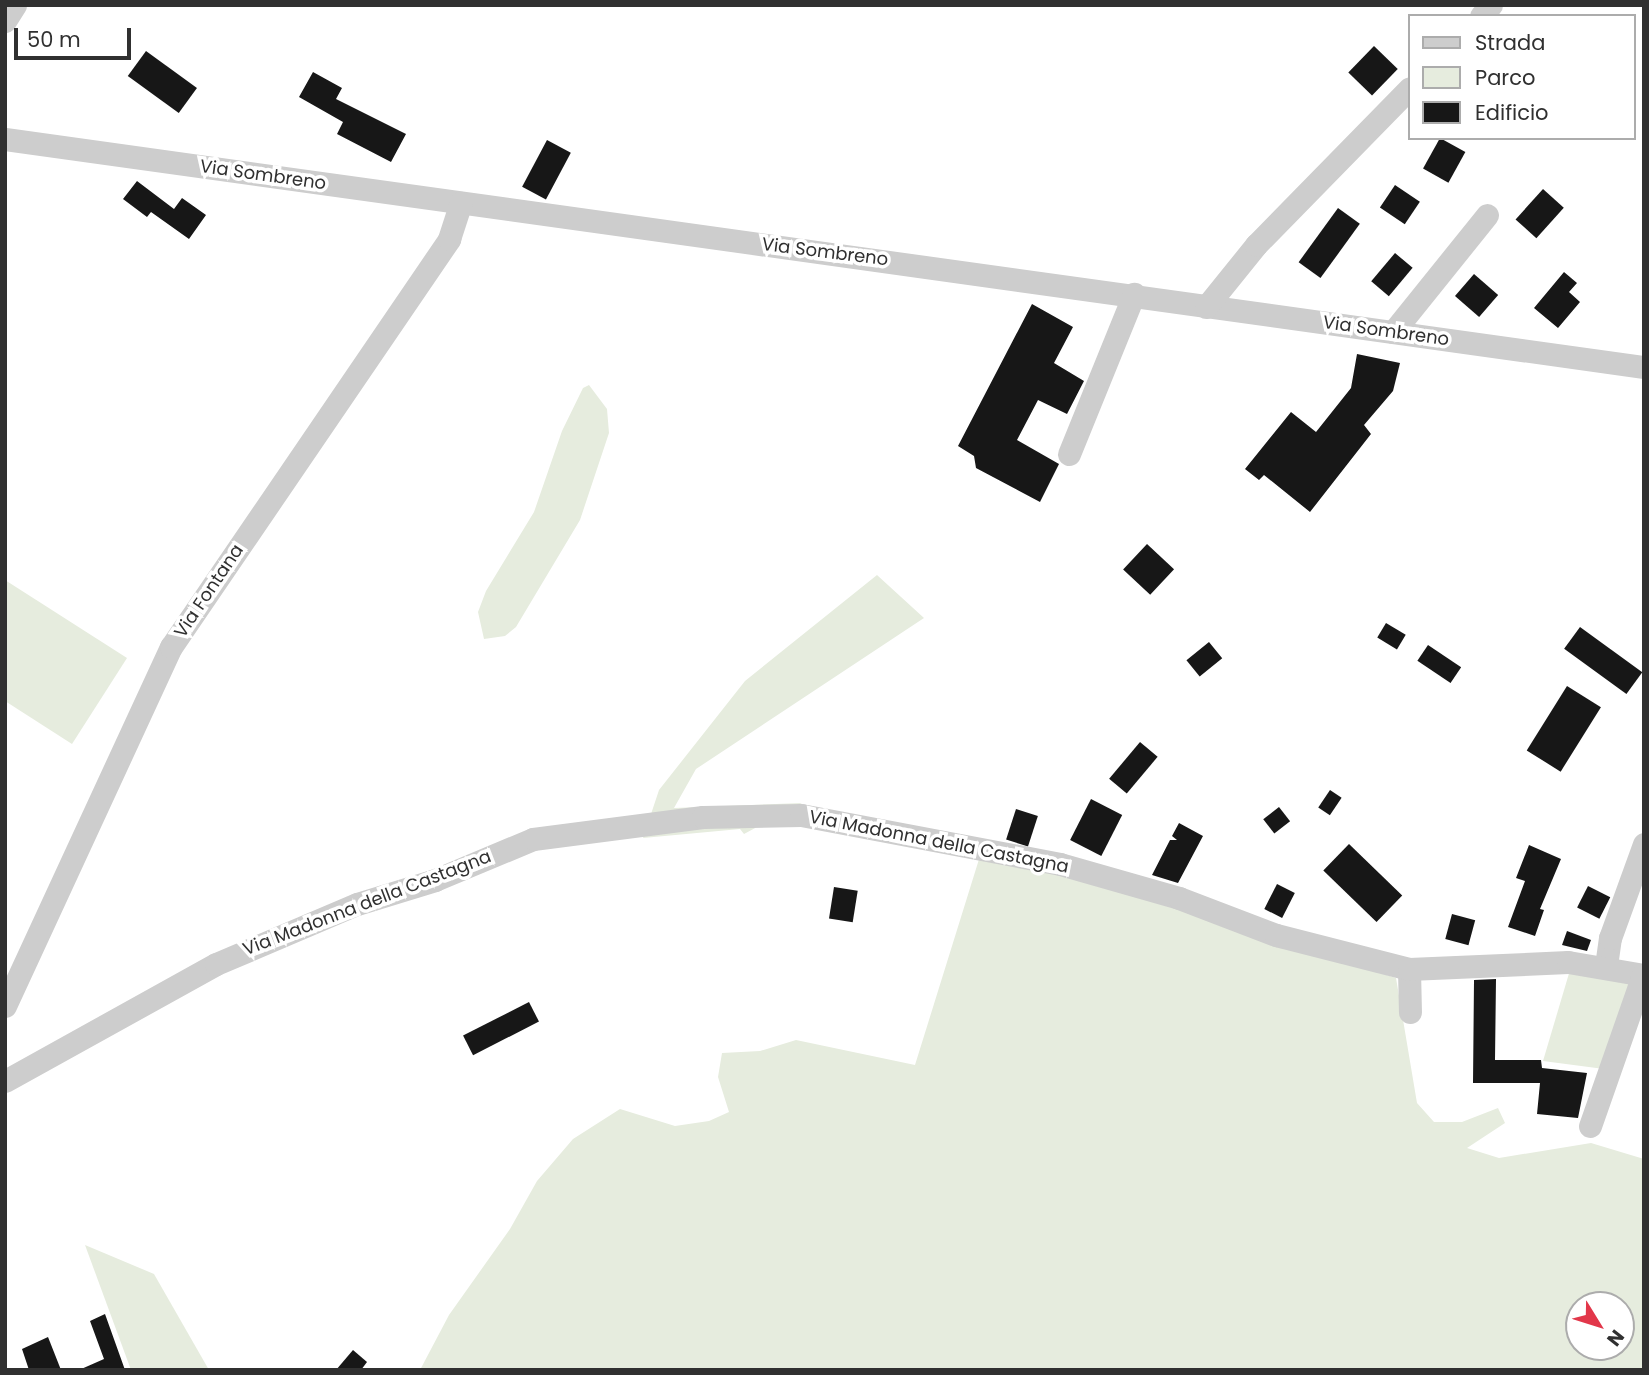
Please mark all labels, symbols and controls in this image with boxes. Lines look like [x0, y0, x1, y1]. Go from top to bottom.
scale bar [18, 14, 135, 58]
legend [1408, 14, 1635, 140]
text: 50 m [27, 25, 81, 54]
text: Strada [1475, 28, 1545, 57]
text: Parco [1475, 63, 1535, 92]
text: Edificio [1475, 98, 1549, 127]
street label: Via Sombreno [198, 155, 328, 195]
street label: Via Sombreno [761, 234, 889, 270]
street label: Via Sombreno [1321, 311, 1451, 351]
street label: Via Fontana [170, 540, 248, 642]
street label: Via Madonna della Castagna [807, 806, 1071, 878]
street label: Via Madonna della Castagna [240, 846, 494, 960]
north arrow [1565, 1291, 1635, 1361]
text: N [1600, 1324, 1630, 1352]

